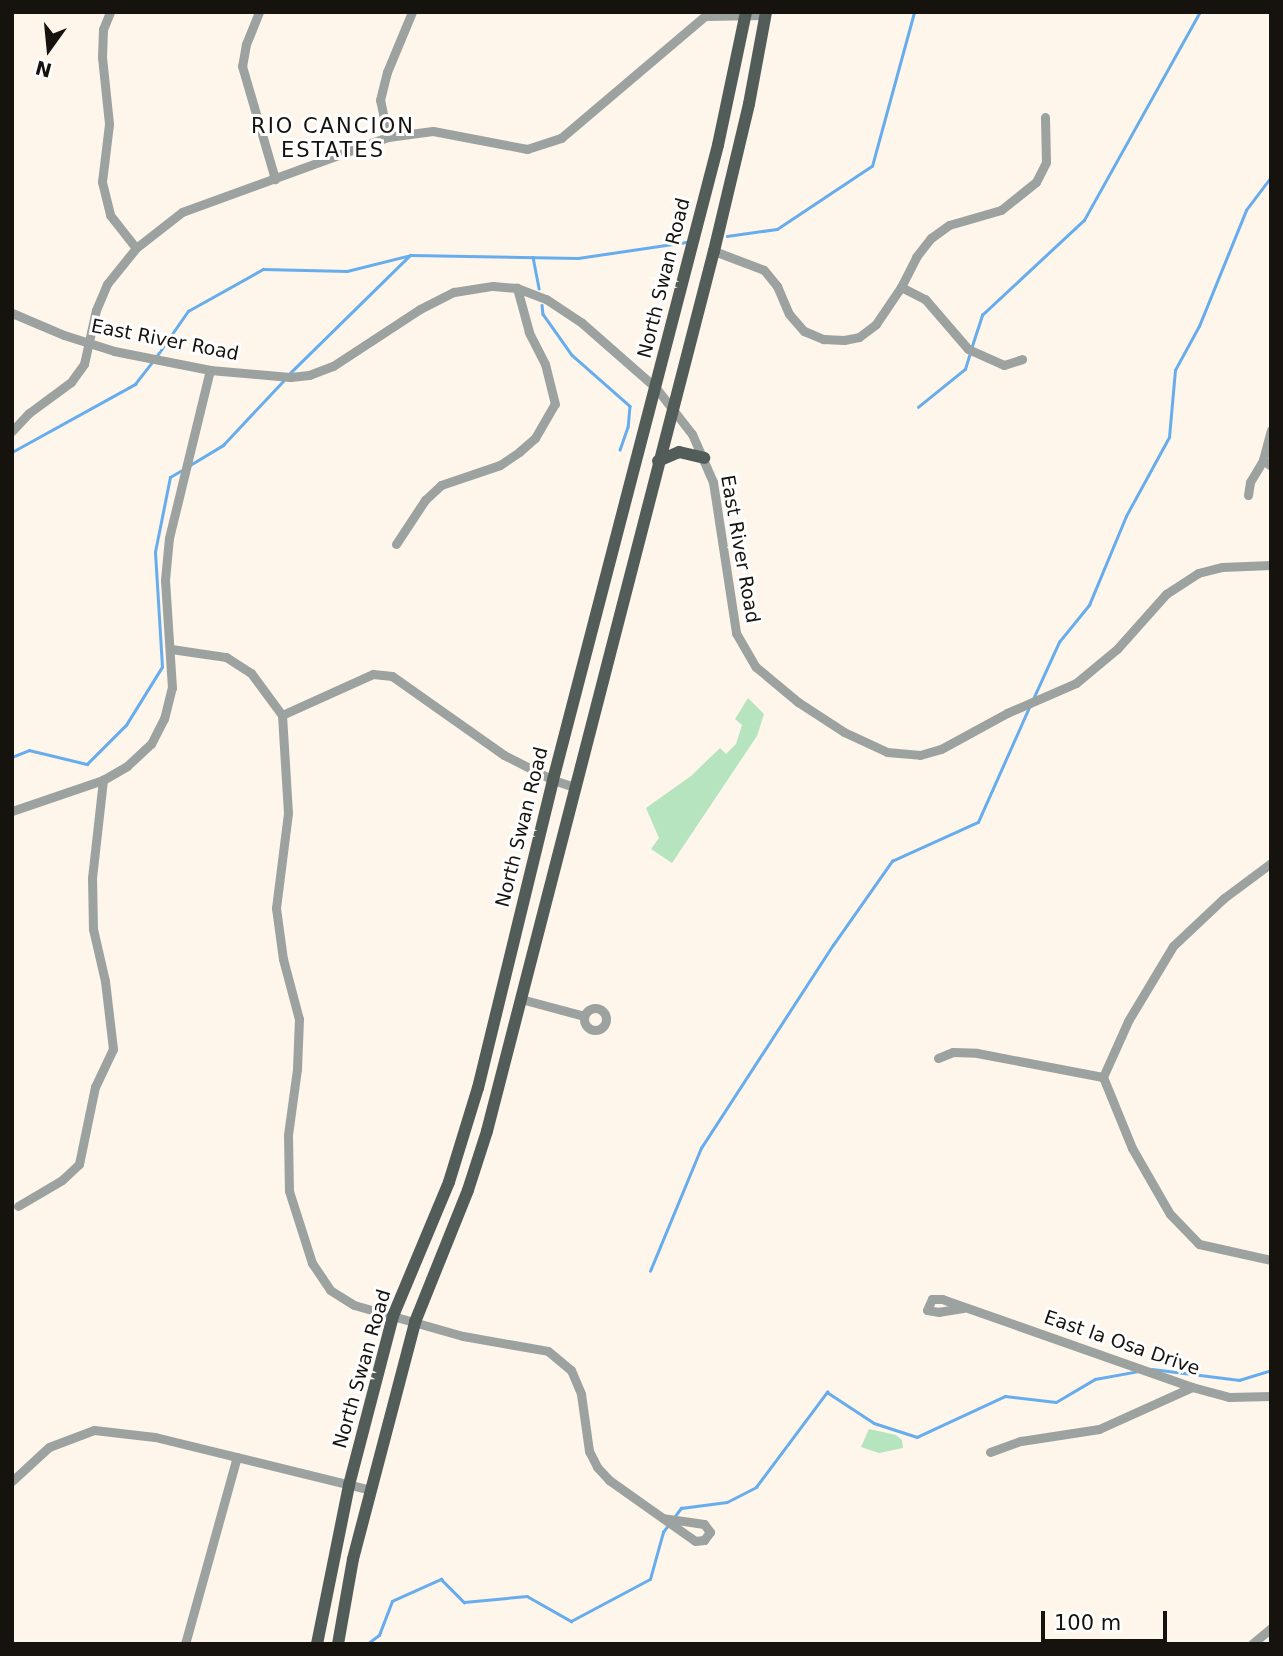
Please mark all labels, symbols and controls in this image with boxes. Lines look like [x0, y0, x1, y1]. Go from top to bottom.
north arrow [14, 14, 84, 84]
text: N [33, 57, 54, 82]
district label: RIO CANCION ESTATES [252, 113, 414, 163]
street label: North Swan Road [633, 196, 695, 360]
street label: East River Road [89, 315, 241, 365]
street label: East River Road [716, 473, 764, 625]
street label: North Swan Road [491, 745, 553, 909]
street label: North Swan Road [328, 1287, 396, 1451]
street label: East la Osa Drive [1041, 1306, 1203, 1380]
scale bar [1045, 1596, 1171, 1640]
text: 100 m [1054, 1611, 1121, 1635]

